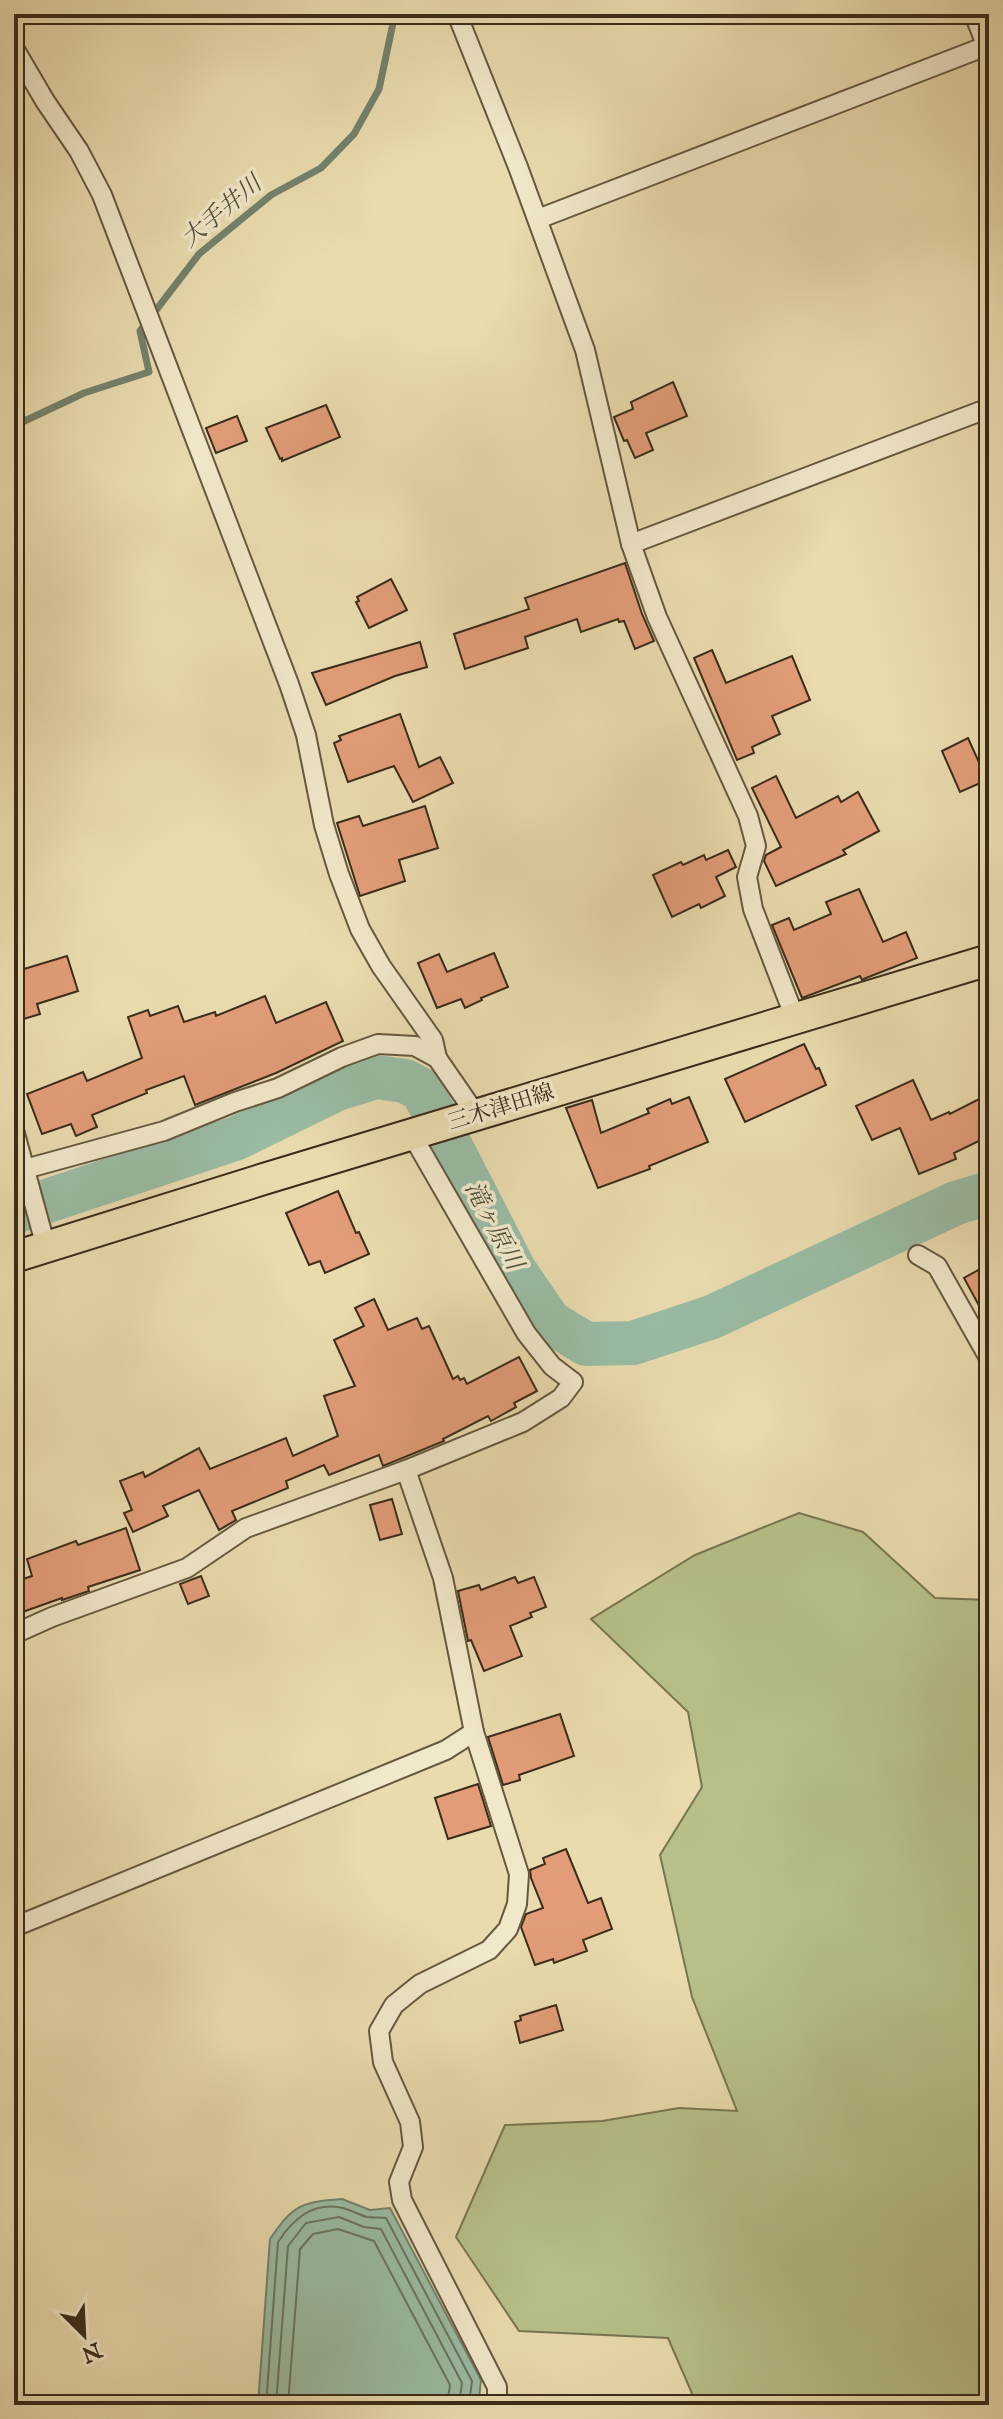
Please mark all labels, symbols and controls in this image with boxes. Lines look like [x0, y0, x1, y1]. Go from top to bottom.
water label: 大手井川 [175, 167, 271, 255]
street label: 三木津田線 [444, 1079, 558, 1137]
water label: 滝ヶ原川 [457, 1176, 531, 1278]
north arrow [44, 2295, 124, 2375]
text: N [77, 2334, 107, 2368]

